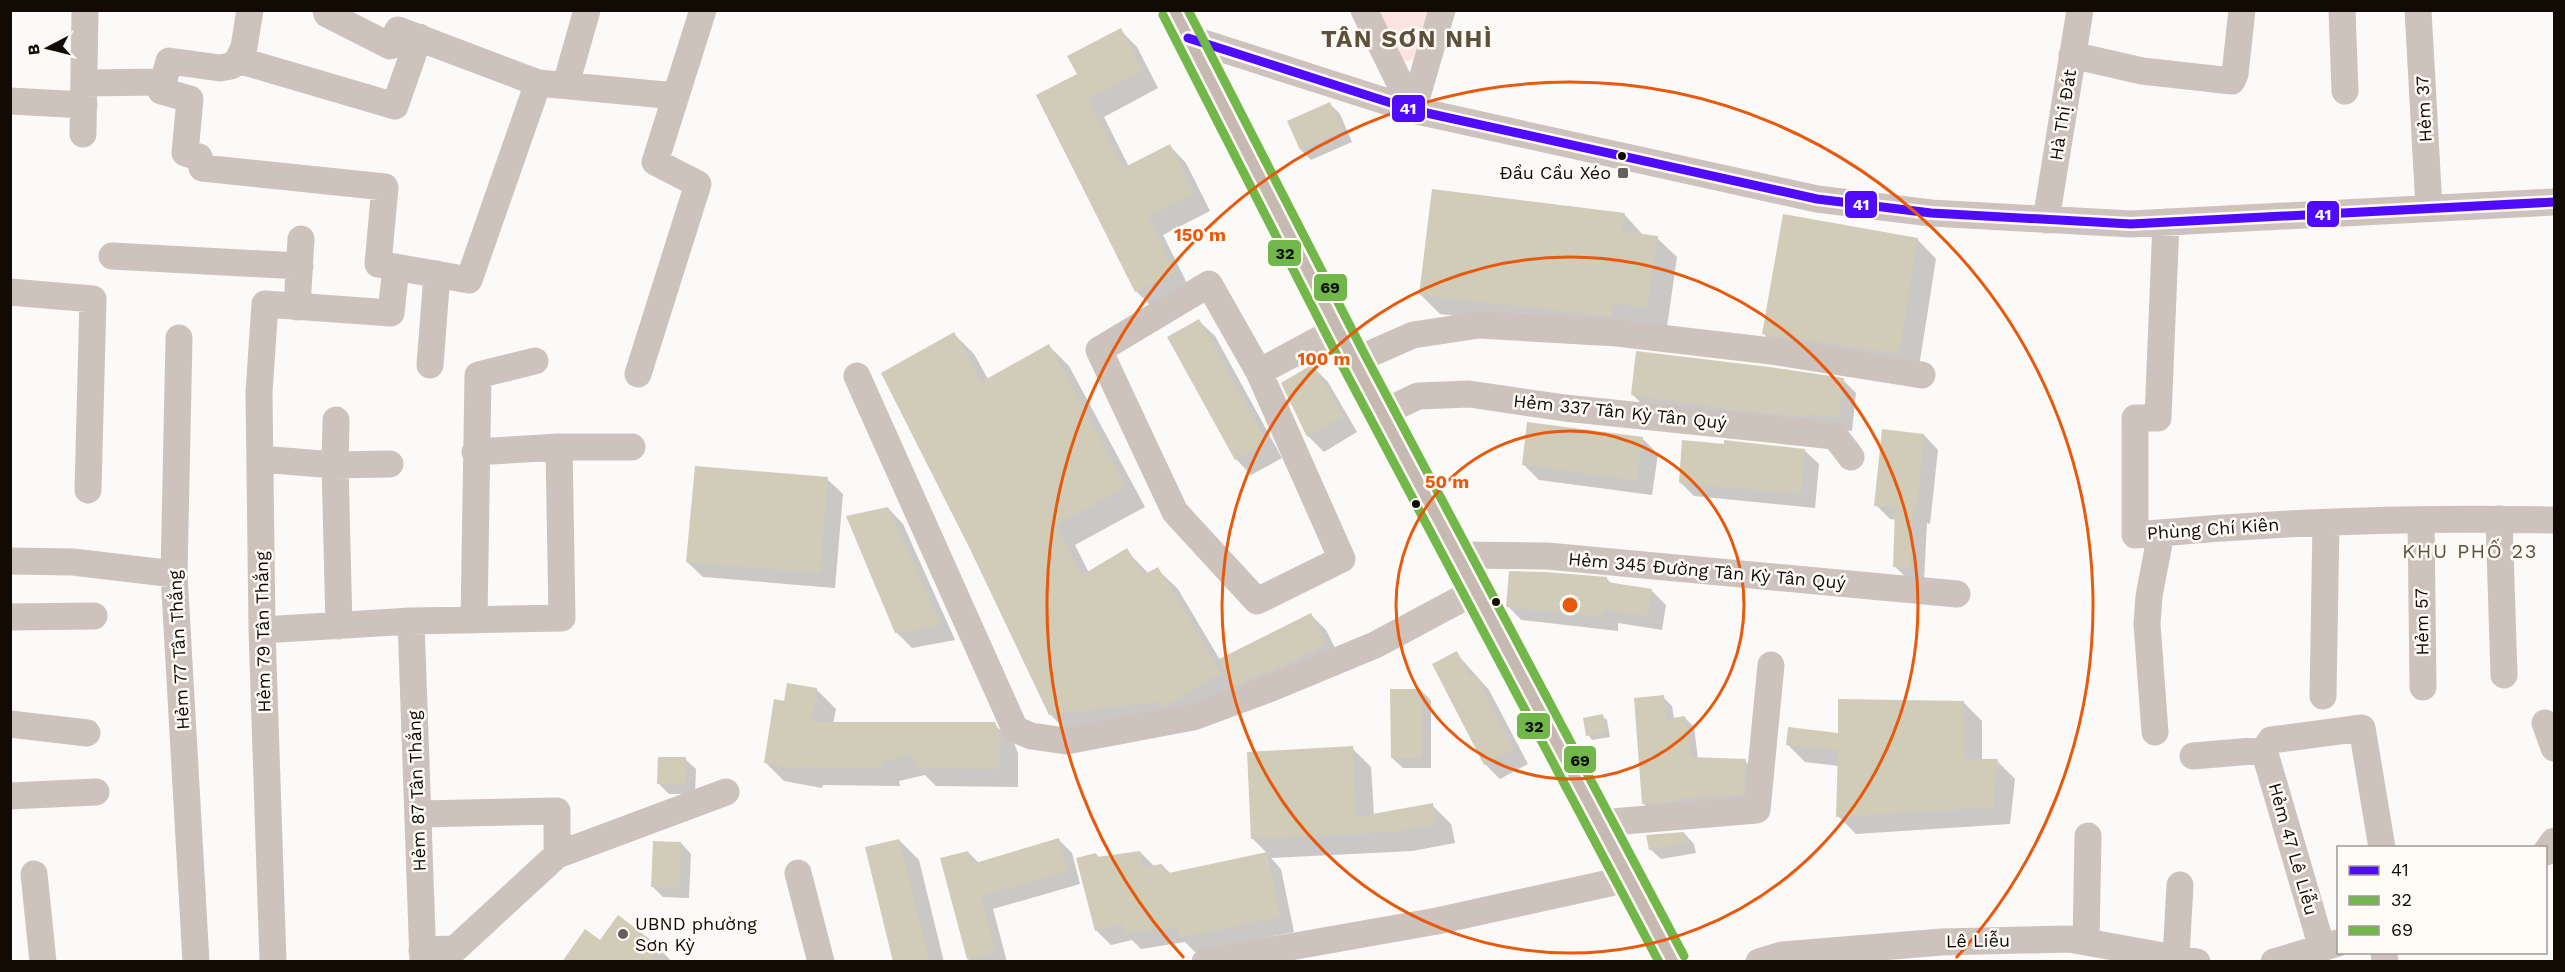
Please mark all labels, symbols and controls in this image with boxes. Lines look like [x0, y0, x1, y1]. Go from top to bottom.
north arrow [18, 18, 78, 78]
district label: TÂN SƠN NHÌ [1321, 25, 1493, 53]
text: B [24, 43, 44, 56]
street label: Hà Thị Đát [2045, 68, 2080, 162]
street label: Hẻm 37 [2411, 75, 2436, 143]
line badge: 41 [1391, 94, 1426, 123]
text: 41 [1400, 99, 1416, 118]
unlabelled marker [1616, 150, 1628, 162]
place label: Đầu Cầu Xéo [1499, 162, 1611, 183]
marker: Đầu Cầu Xéo [1616, 166, 1630, 180]
line badge: 41 [1844, 190, 1878, 219]
text: 41 [1853, 195, 1869, 214]
line badge: 41 [2306, 200, 2340, 228]
text: 41 [2315, 205, 2331, 224]
text: 150 m [1174, 224, 1226, 245]
line badge: 32 [1267, 239, 1302, 267]
text: 32 [1275, 244, 1295, 263]
line badge: 69 [1313, 273, 1348, 302]
text: 69 [1320, 278, 1340, 297]
text: 100 m [1297, 348, 1351, 369]
street label: Hẻm 337 Tân Kỳ Tân Quý [1512, 390, 1729, 433]
text: 50 m [1425, 471, 1469, 492]
unlabelled marker [1410, 498, 1422, 510]
street label: Phùng Chí Kiên [2146, 513, 2280, 544]
district label: KHU PHỐ 23 [2402, 538, 2538, 563]
street label: Hẻm 345 Đường Tân Kỳ Tân Quý [1567, 548, 1848, 593]
street label: Hẻm 79 Tân Thắng [251, 551, 274, 713]
street label: Hẻm 77 Tân Thắng [164, 569, 193, 730]
street label: Hẻm 57 [2410, 588, 2433, 656]
centre of rings [1560, 595, 1580, 615]
unlabelled marker [1490, 596, 1502, 608]
street label: Hẻm 87 Tân Thắng [403, 710, 430, 872]
line badge: 32 [1516, 712, 1551, 740]
text: 32 [1524, 717, 1544, 736]
line badge: 69 [1563, 745, 1597, 774]
text: 69 [1570, 751, 1590, 770]
street label: Hẻm 47 Lê Liễu [2265, 780, 2322, 917]
legend [2337, 846, 2547, 954]
text: 41 [2391, 859, 2409, 880]
text: 32 [2391, 889, 2412, 910]
place label: UBND phường Sơn Kỳ [635, 913, 757, 955]
text: 69 [2391, 919, 2413, 940]
marker: UBND phường Sơn Kỳ [616, 927, 630, 941]
street label: Lê Liễu [1946, 929, 2010, 952]

